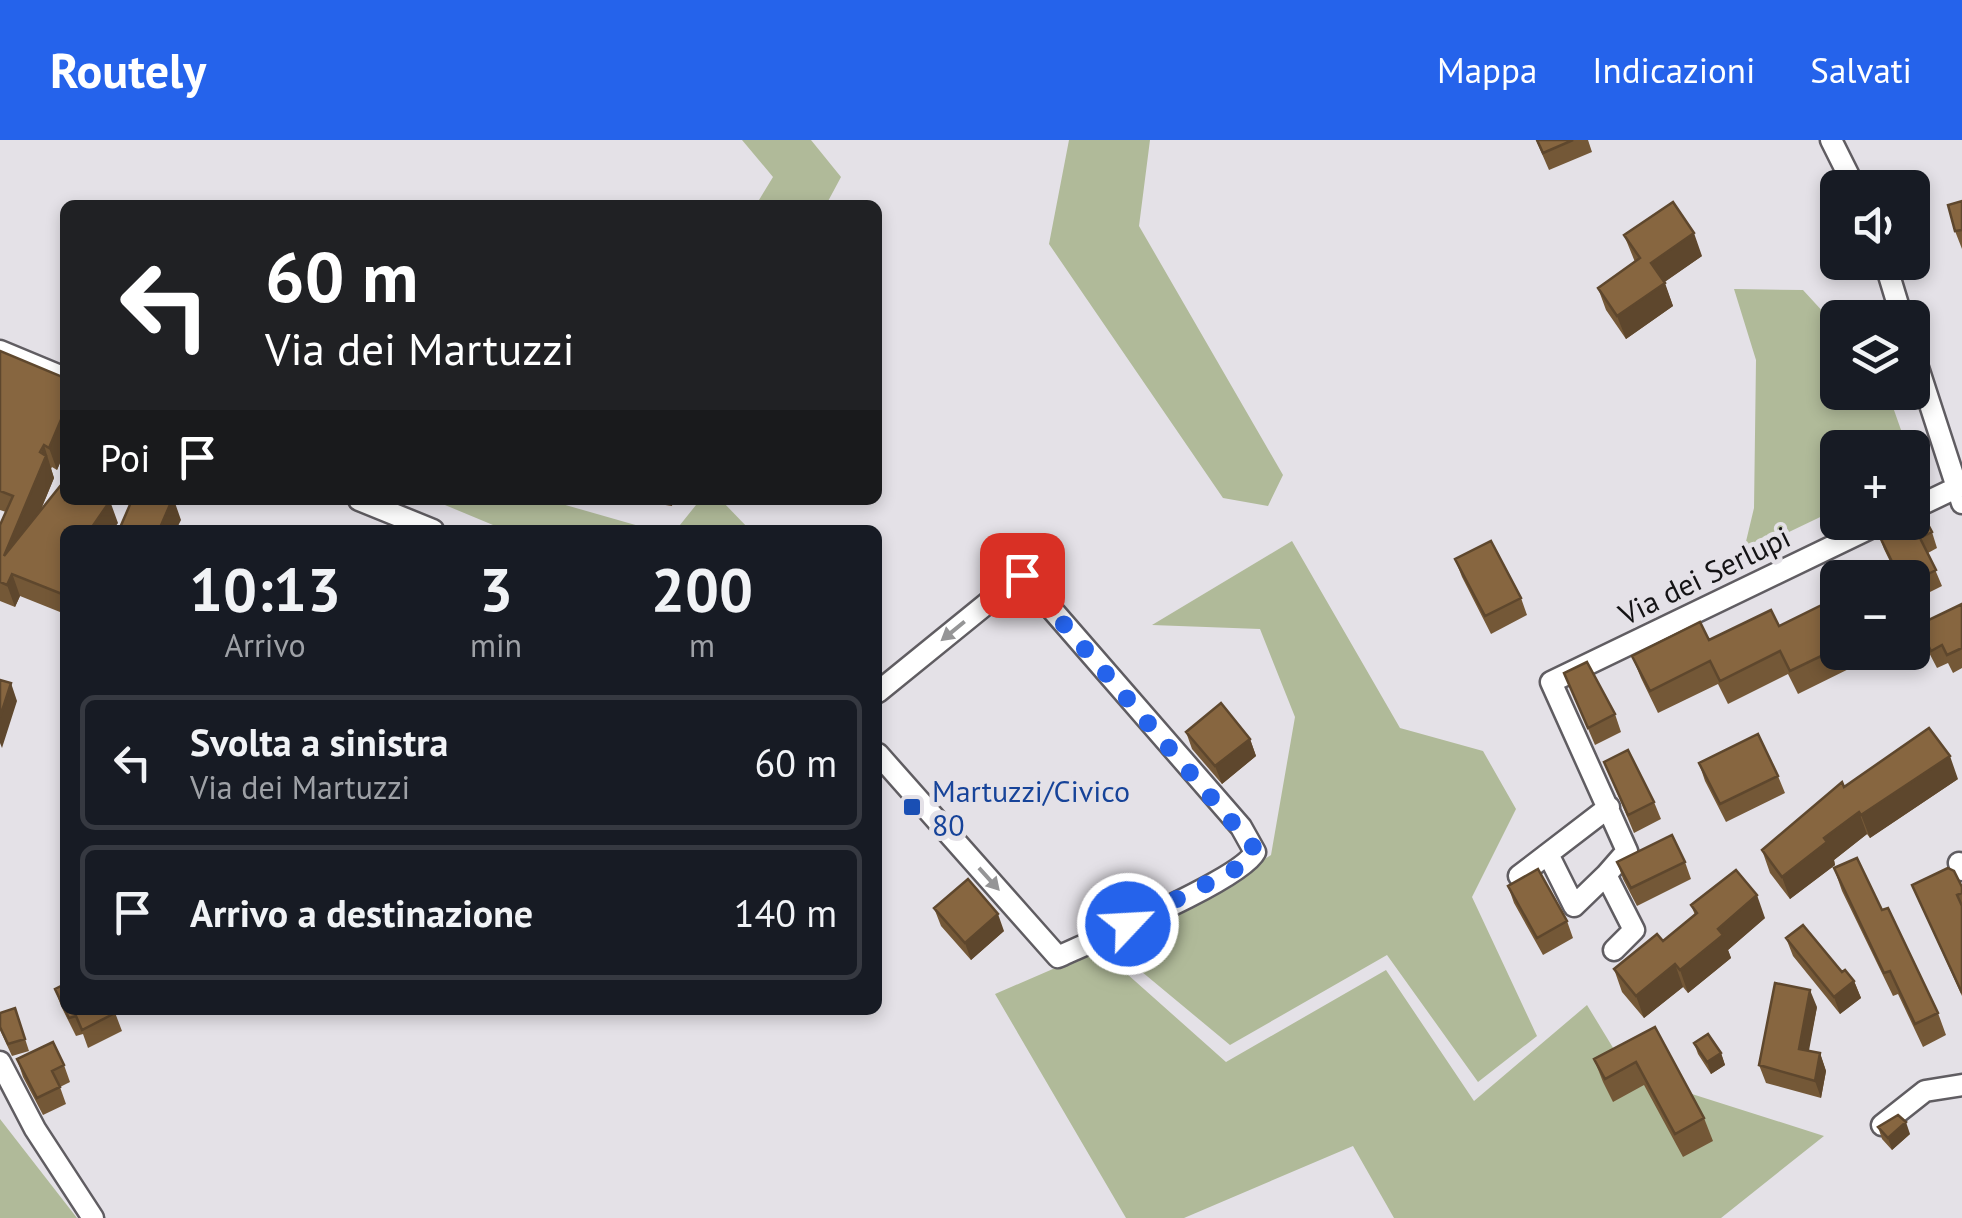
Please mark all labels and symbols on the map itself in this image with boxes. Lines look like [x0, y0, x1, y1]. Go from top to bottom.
street label: Via dei Serlupi [1611, 517, 1796, 634]
pin [980, 533, 1065, 618]
one-way arrow [941, 620, 966, 641]
place label: Martuzzi/Civico 80 [932, 771, 1130, 844]
marker: Martuzzi/Civico 80 [901, 796, 923, 818]
one-way arrow [977, 867, 1000, 891]
position arrow [1076, 872, 1180, 976]

